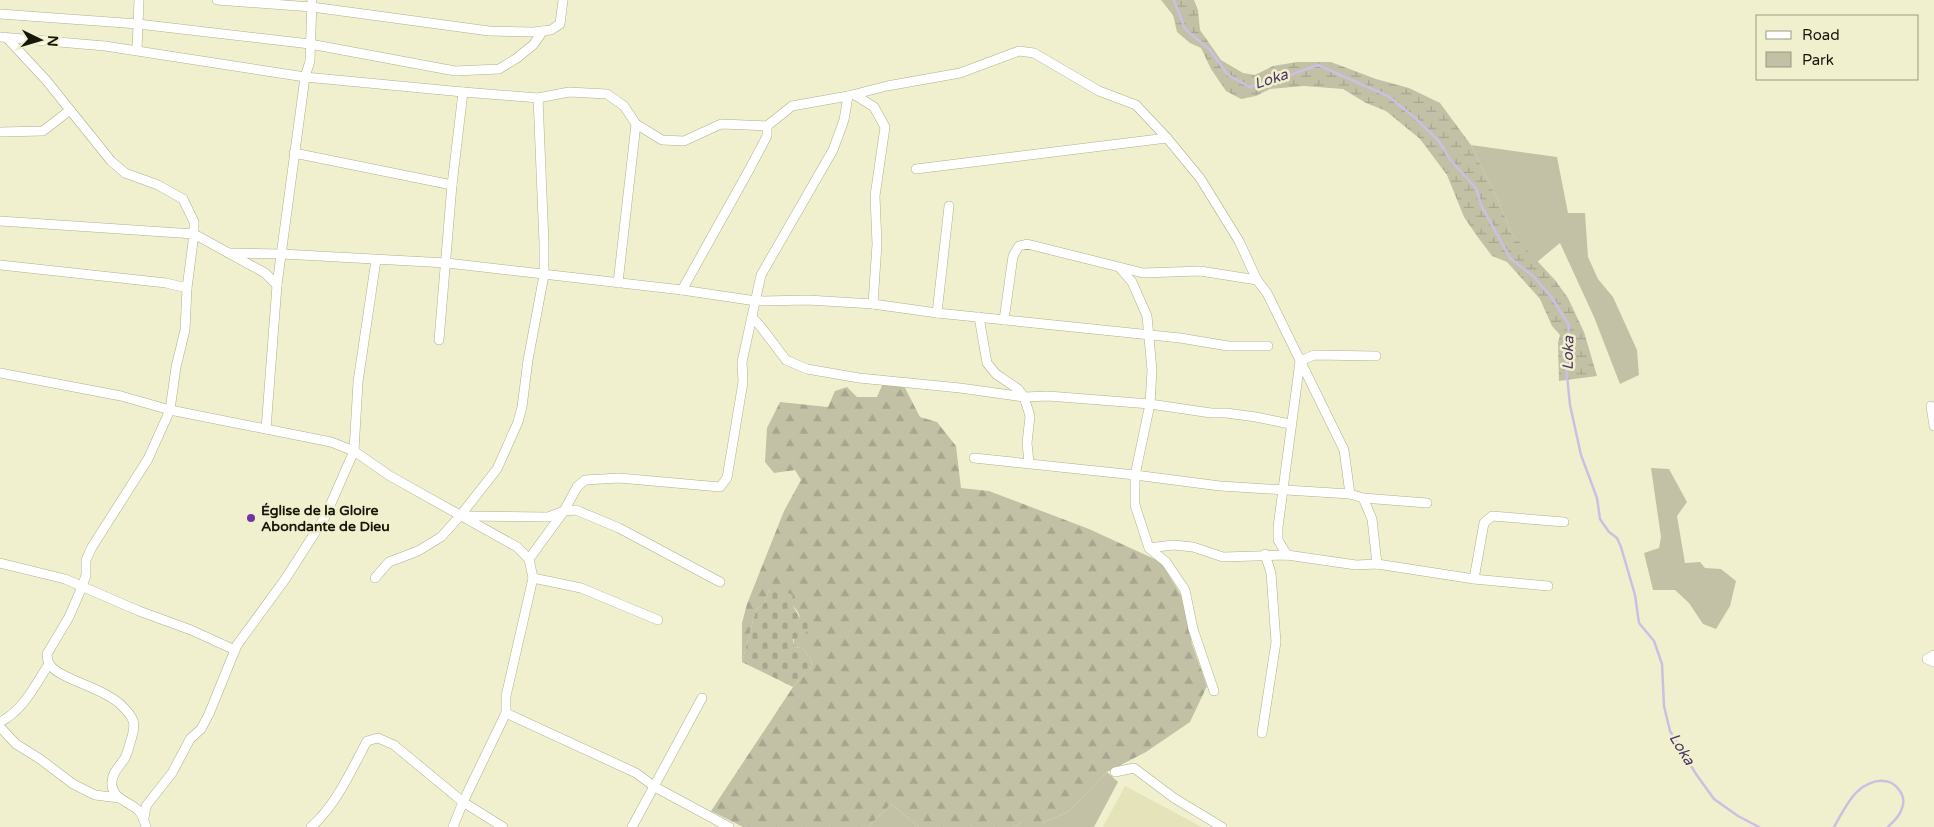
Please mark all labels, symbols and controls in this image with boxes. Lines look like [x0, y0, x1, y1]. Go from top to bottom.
north arrow [15, 15, 65, 65]
legend [1756, 15, 1919, 80]
text: Road [1802, 26, 1840, 44]
text: N [43, 35, 61, 47]
text: Park [1802, 51, 1834, 69]
water label: Loka [1252, 65, 1291, 93]
water label: Loka [1559, 335, 1577, 370]
place label: Église de la Gloire Abondante de Dieu [261, 502, 390, 535]
marker: Église de la Gloire Abondante de Dieu [245, 512, 257, 524]
water label: Loka [1665, 730, 1699, 769]

